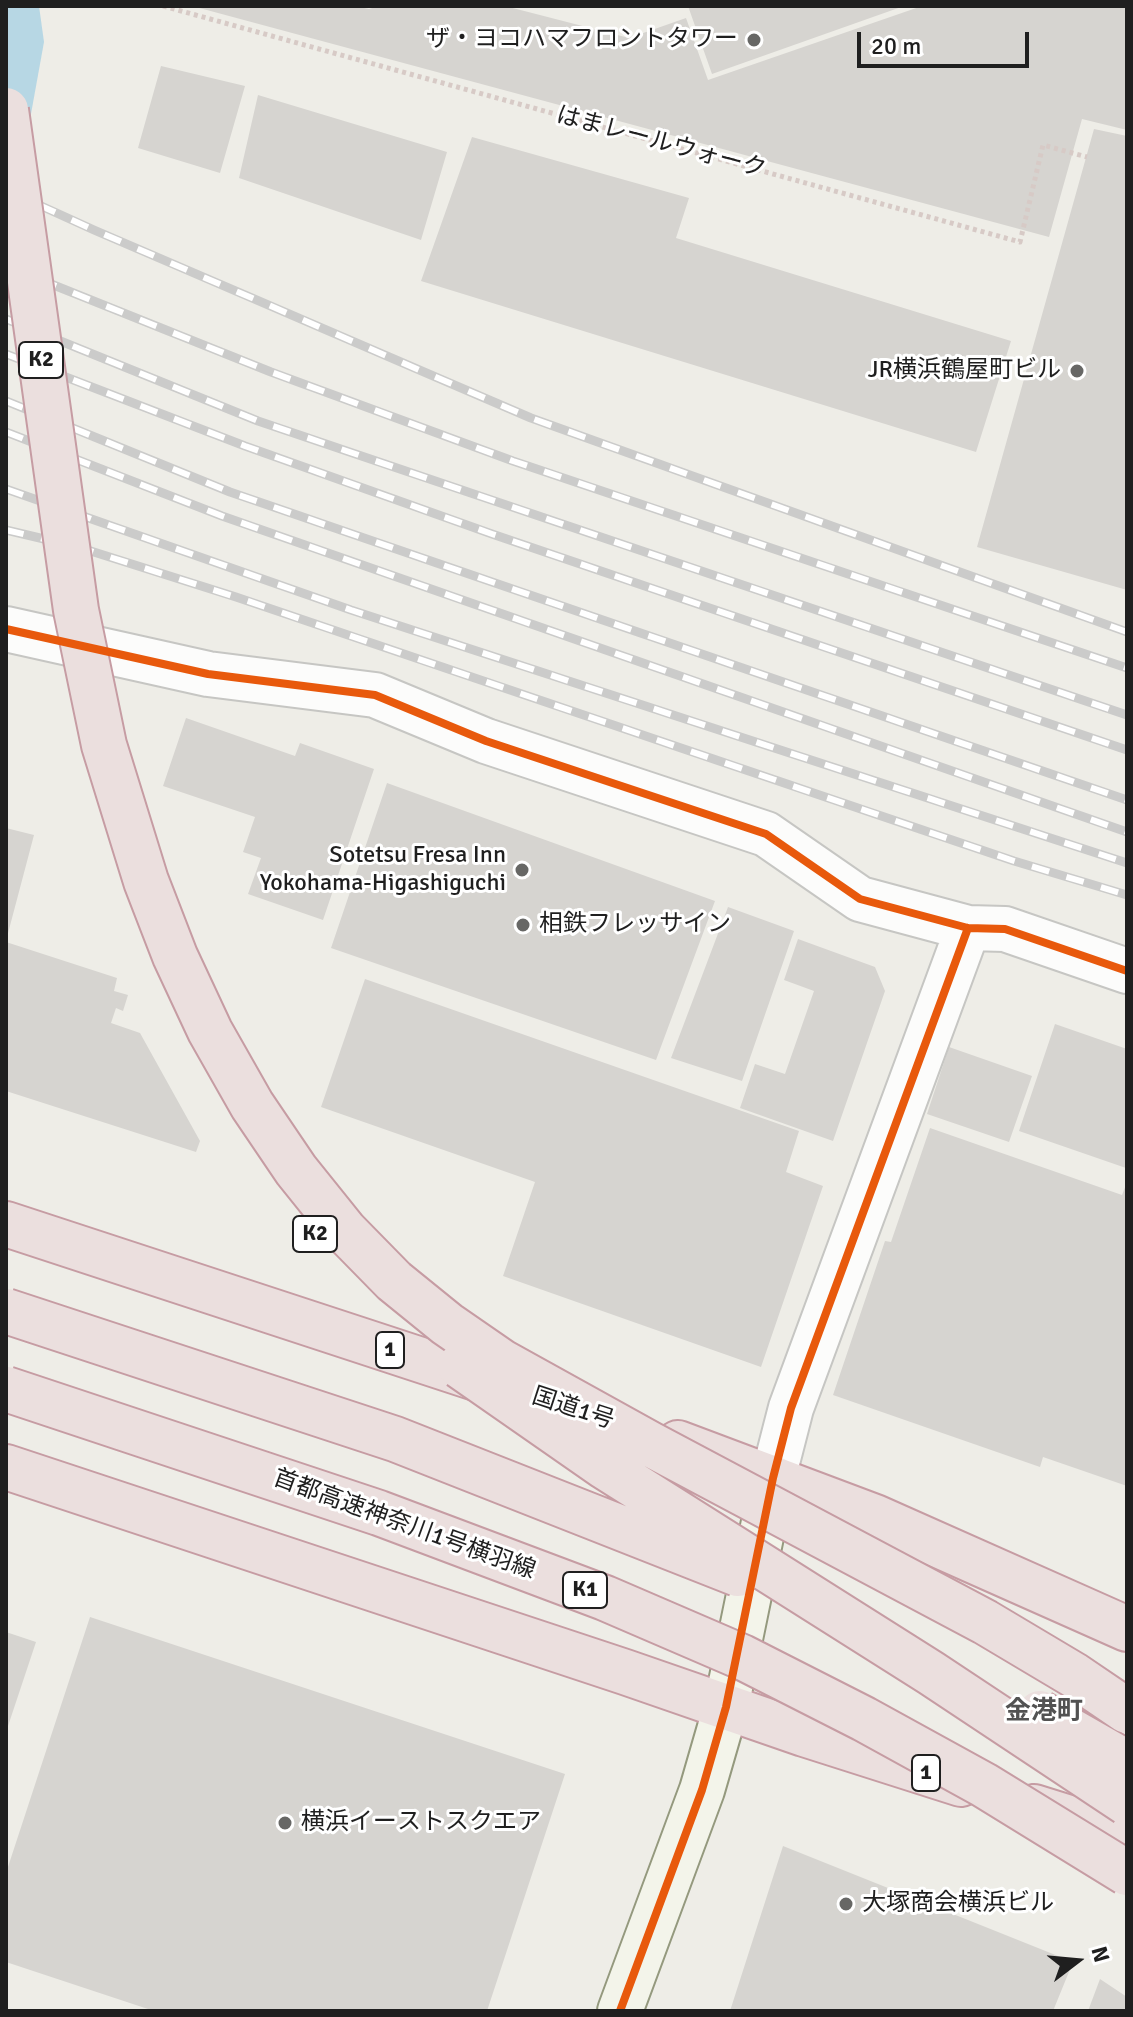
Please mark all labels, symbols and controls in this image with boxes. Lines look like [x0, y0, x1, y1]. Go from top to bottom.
scale bar [861, 16, 1033, 66]
place label: ザ・ヨコハマフロントタワー [426, 26, 738, 54]
marker: ザ・ヨコハマフロントタワー [745, 31, 763, 49]
text: 20 m [871, 31, 921, 61]
street label: はまレールウォーク [553, 101, 769, 185]
road number: K2 [19, 342, 63, 378]
place label: JR横浜鶴屋町ビル [868, 357, 1061, 385]
marker: JR横浜鶴屋町ビル [1068, 362, 1086, 380]
place label: Sotetsu Fresa Inn Yokohama-Higashiguchi [260, 842, 506, 898]
marker: Sotetsu Fresa Inn Yokohama-Higashiguchi [513, 861, 531, 879]
place label: 相鉄フレッサイン [539, 911, 731, 939]
marker: 相鉄フレッサイン [514, 916, 532, 934]
road number: K2 [293, 1216, 337, 1252]
road number: 1 [376, 1332, 404, 1368]
street label: 国道1号 [528, 1382, 618, 1436]
street label: 首都高速神奈川1号横羽線 [269, 1464, 539, 1586]
road number: K1 [563, 1572, 607, 1608]
district label: 金港町 [1005, 1696, 1083, 1728]
road number: 1 [912, 1755, 940, 1791]
place label: 横浜イーストスクエア [301, 1809, 541, 1837]
marker: 横浜イーストスクエア [276, 1814, 294, 1832]
place label: 大塚商会横浜ビル [862, 1890, 1054, 1918]
marker: 大塚商会横浜ビル [837, 1895, 855, 1913]
north arrow [1037, 1921, 1117, 2001]
text: N [1085, 1943, 1116, 1965]

